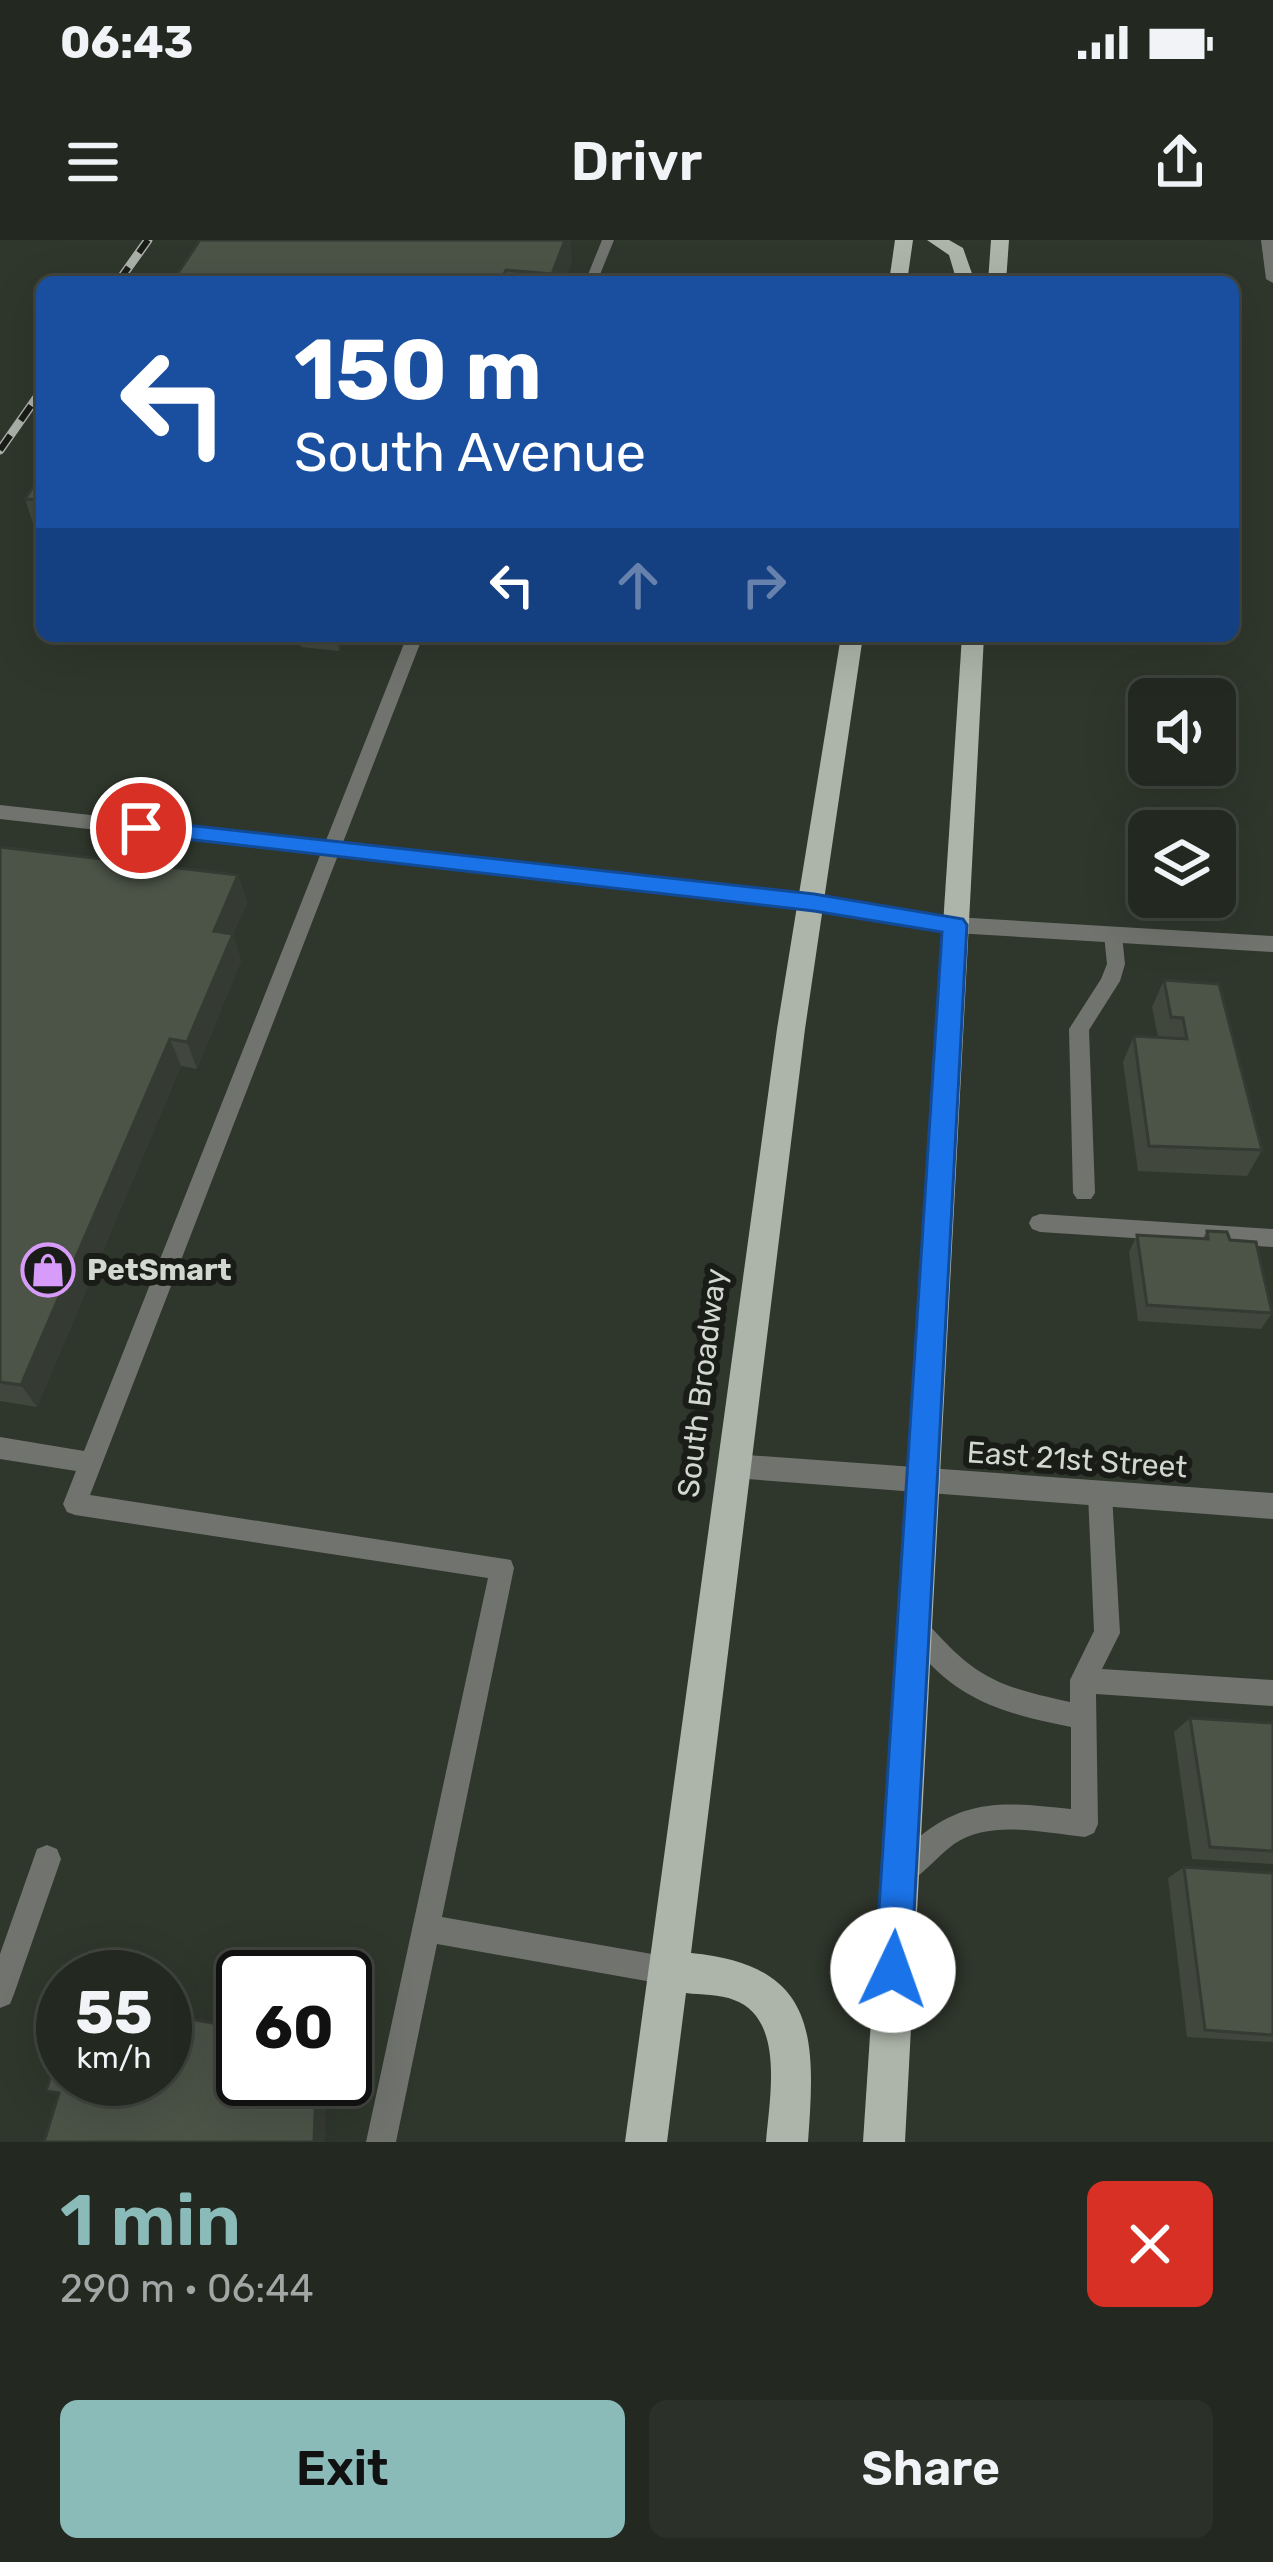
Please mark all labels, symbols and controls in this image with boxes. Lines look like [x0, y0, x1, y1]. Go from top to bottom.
text: 06:43 [60, 16, 193, 69]
icon: menu [60, 129, 126, 195]
icon: share [1147, 129, 1213, 195]
text: Drivr [571, 130, 702, 194]
text: 150 m [294, 320, 542, 420]
icon: left [96, 324, 252, 480]
text: South Avenue [294, 421, 646, 485]
icon: left [479, 552, 545, 618]
icon: ahead [605, 552, 671, 618]
icon: right [731, 552, 797, 618]
map controls [1128, 678, 1236, 918]
button: sound [1128, 678, 1236, 786]
pin [90, 777, 192, 879]
icon: arrive [108, 795, 174, 861]
button: layers [1128, 810, 1236, 918]
shop icon: PetSmart [20, 1242, 76, 1298]
place label: PetSmart [87, 1252, 232, 1288]
street label: South Broadway [670, 1266, 734, 1500]
street label: East 21st Street [966, 1434, 1189, 1486]
position arrow [830, 1907, 956, 2033]
speed limit sign: 60 [216, 1950, 372, 2106]
text: 55 [75, 1977, 153, 2048]
text: km/h [77, 2040, 151, 2076]
text: 1 min [60, 2178, 241, 2263]
button: close [1087, 2181, 1213, 2307]
text: 290 m · 06:44 [60, 2266, 314, 2312]
button: Exit [60, 2400, 625, 2538]
button: Share [649, 2400, 1213, 2538]

